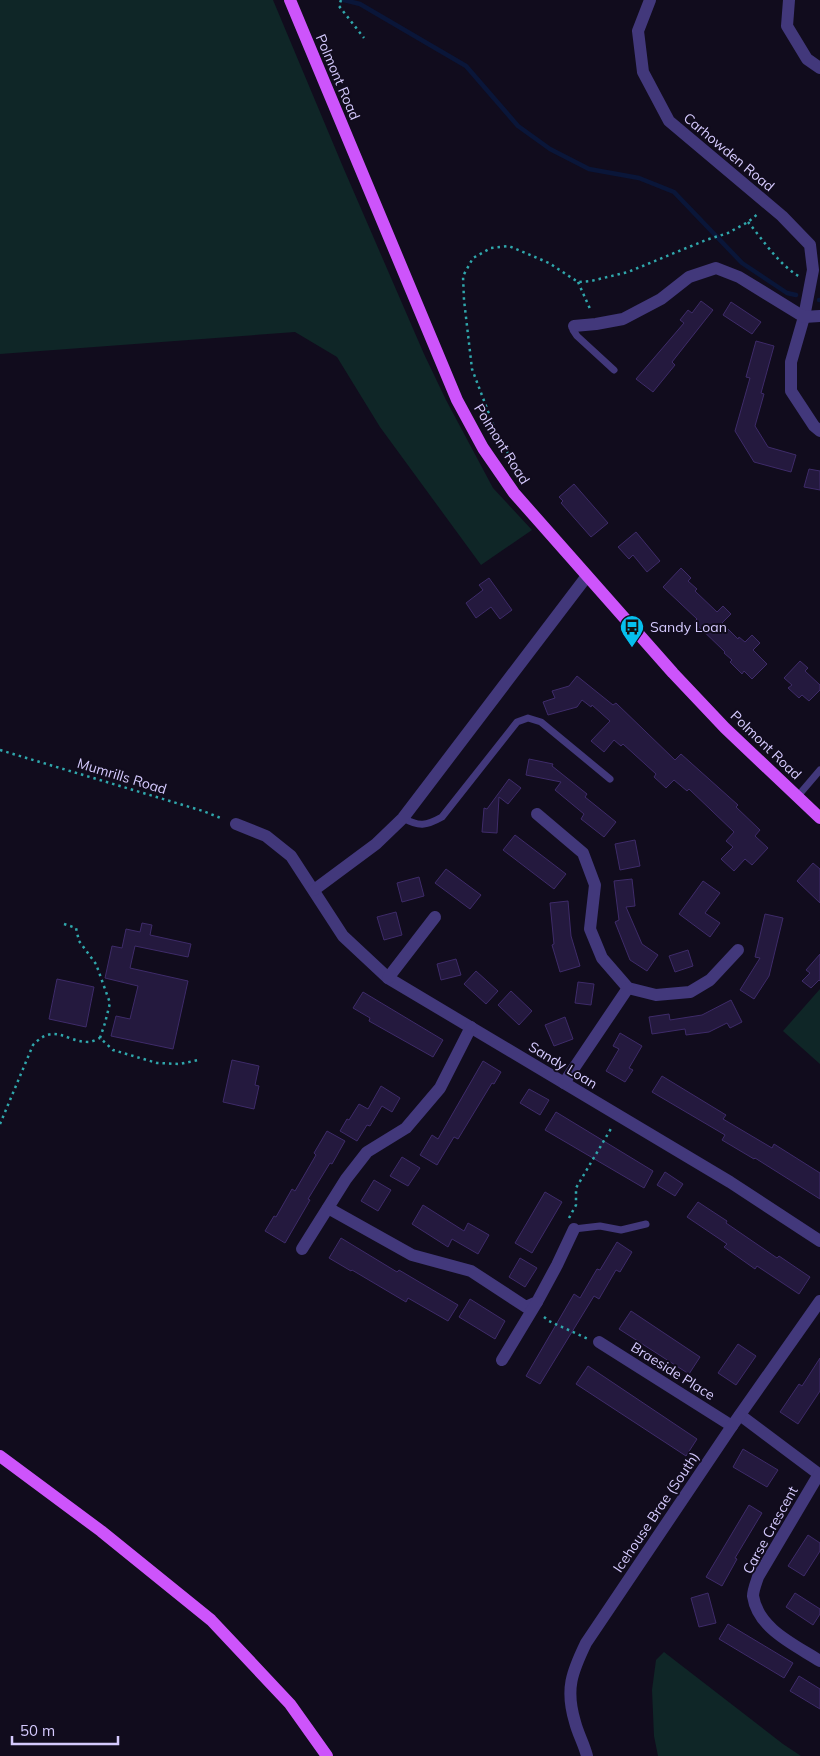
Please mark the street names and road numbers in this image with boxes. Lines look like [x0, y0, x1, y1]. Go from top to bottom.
street label: Polmont Road [312, 31, 364, 123]
street label: Carhowden Road [680, 109, 778, 195]
street label: Polmont Road [470, 400, 534, 488]
street label: Polmont Road [727, 707, 805, 783]
street label: Mumrills Road [75, 754, 169, 798]
street label: Sandy Loan [525, 1037, 601, 1093]
street label: Braeside Place [628, 1338, 718, 1404]
street label: Icehouse Brae (South) [609, 1448, 703, 1576]
street label: Carse Crescent [738, 1483, 802, 1577]

